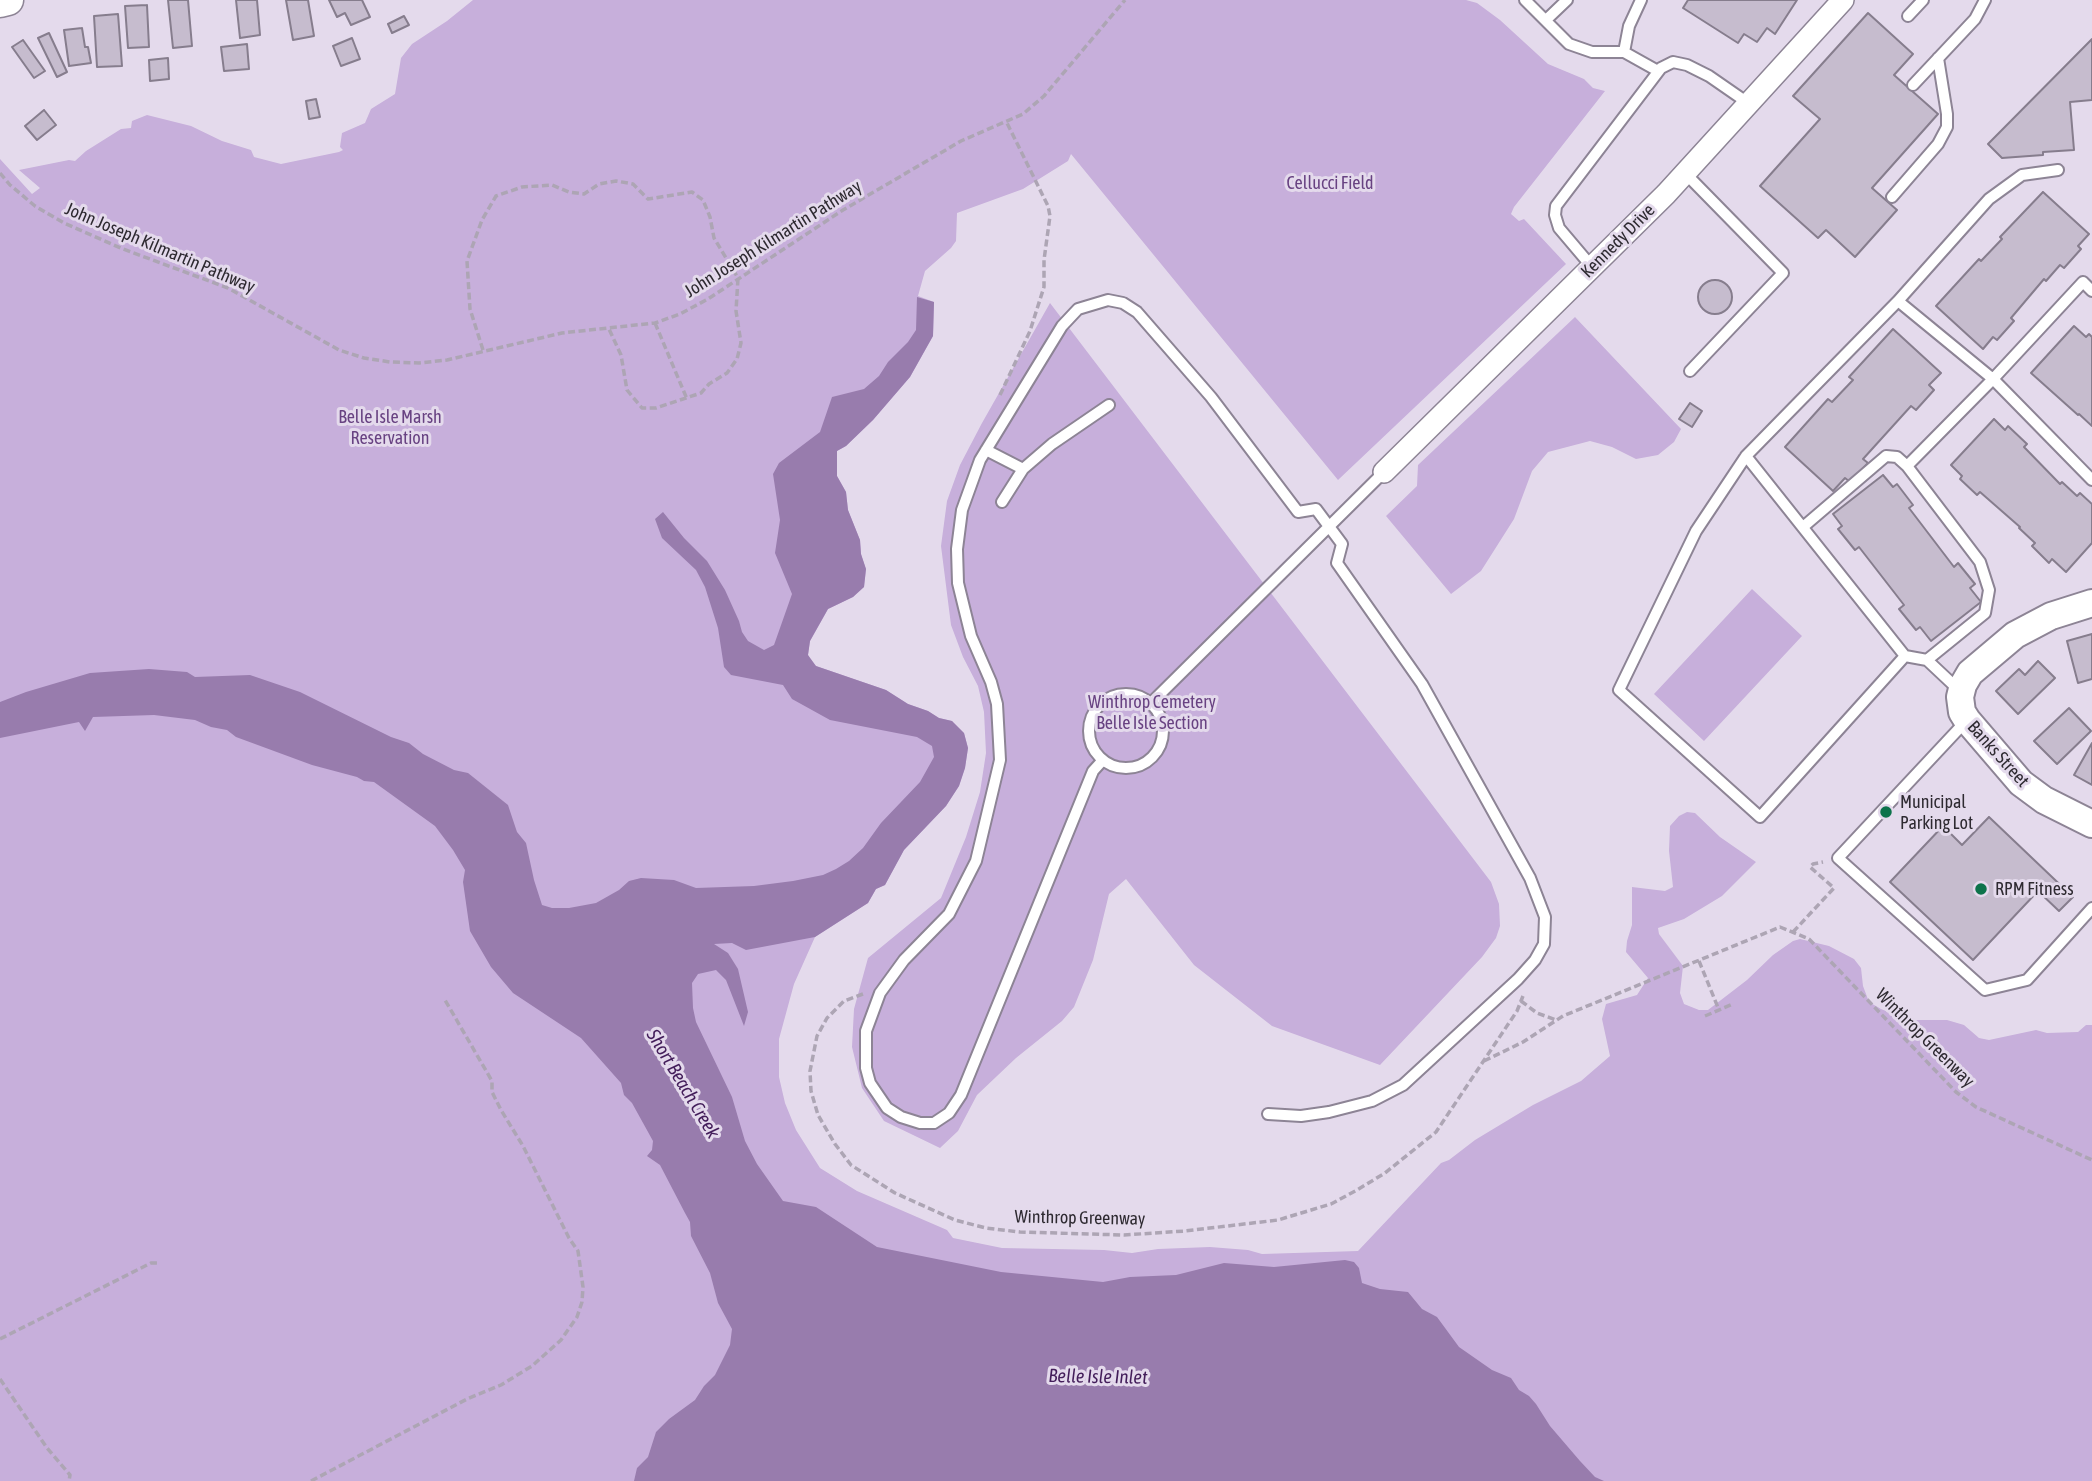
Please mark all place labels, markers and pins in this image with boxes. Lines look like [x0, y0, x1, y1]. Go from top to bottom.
place label: Municipal Parking Lot [1900, 791, 1973, 834]
marker: Municipal Parking Lot [1878, 804, 1894, 820]
place label: RPM Fitness [1995, 878, 2074, 900]
marker: RPM Fitness [1973, 881, 1989, 897]

